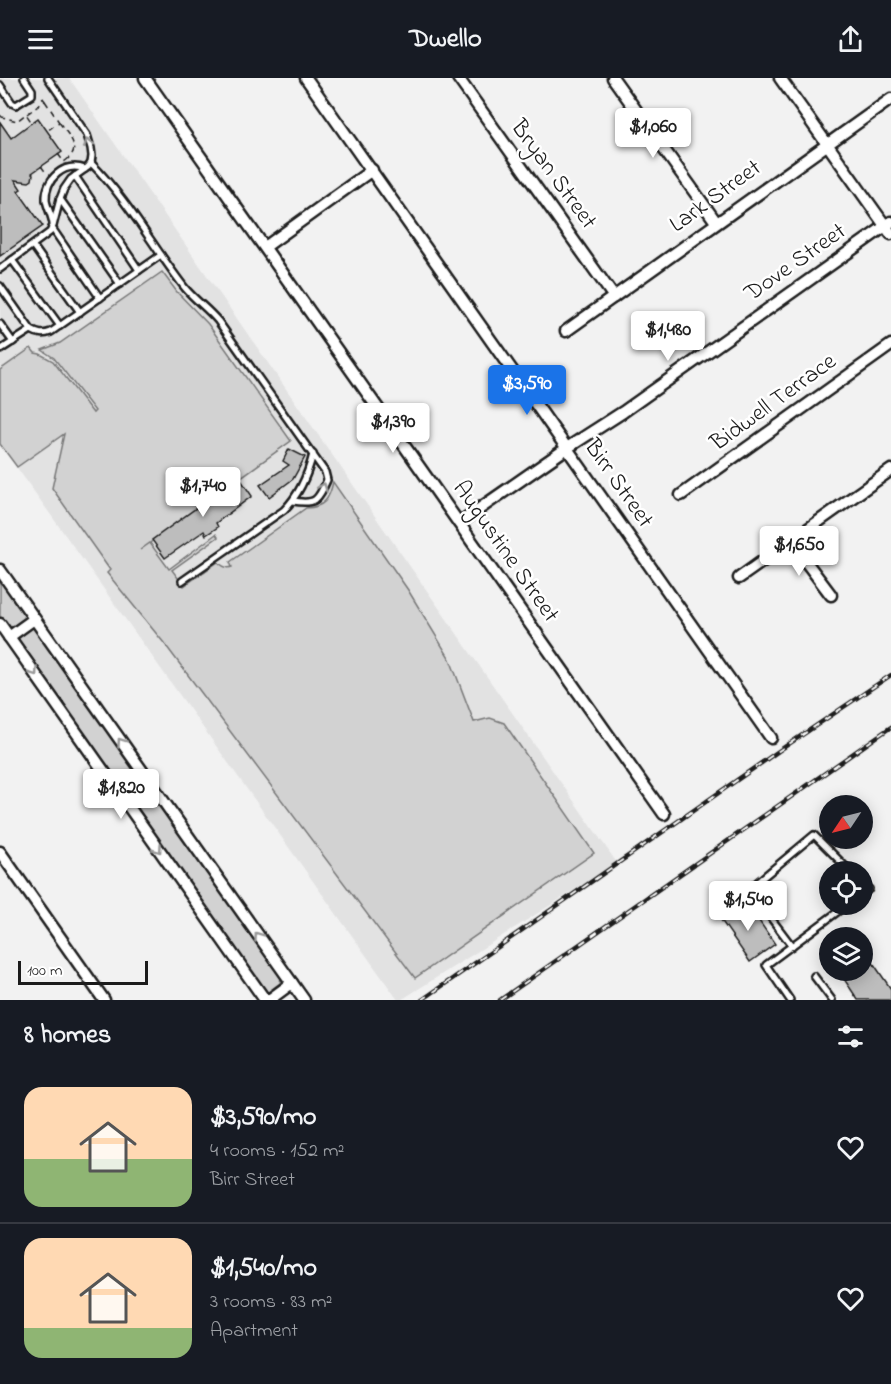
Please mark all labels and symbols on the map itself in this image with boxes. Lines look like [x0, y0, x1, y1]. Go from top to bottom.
pin: $1,060 [604, 108, 702, 159]
street label: Bryan Street [500, 112, 605, 238]
one-way arrow [83, 138, 96, 148]
street label: Lark Street [663, 152, 769, 242]
street label: Dove Street [737, 215, 854, 312]
pin: $1,480 [619, 311, 717, 362]
street label: Bidwell Terrace [703, 345, 844, 461]
pin: $3,590 [478, 365, 576, 416]
pin: $1,390 [344, 403, 442, 454]
street label: Birr Street [574, 431, 662, 536]
pin: $1,740 [154, 467, 252, 518]
street label: Augustine Street [443, 474, 567, 630]
one-way arrow [316, 482, 328, 493]
pin: $1,650 [750, 526, 848, 577]
one-way arrow [27, 666, 38, 677]
one-way arrow [117, 738, 128, 749]
pin: $1,820 [72, 769, 170, 820]
north arrow [819, 795, 873, 849]
one-way arrow [151, 842, 162, 853]
pin: $1,540 [699, 881, 797, 932]
one-way arrow [254, 931, 265, 942]
scale bar [18, 958, 148, 986]

